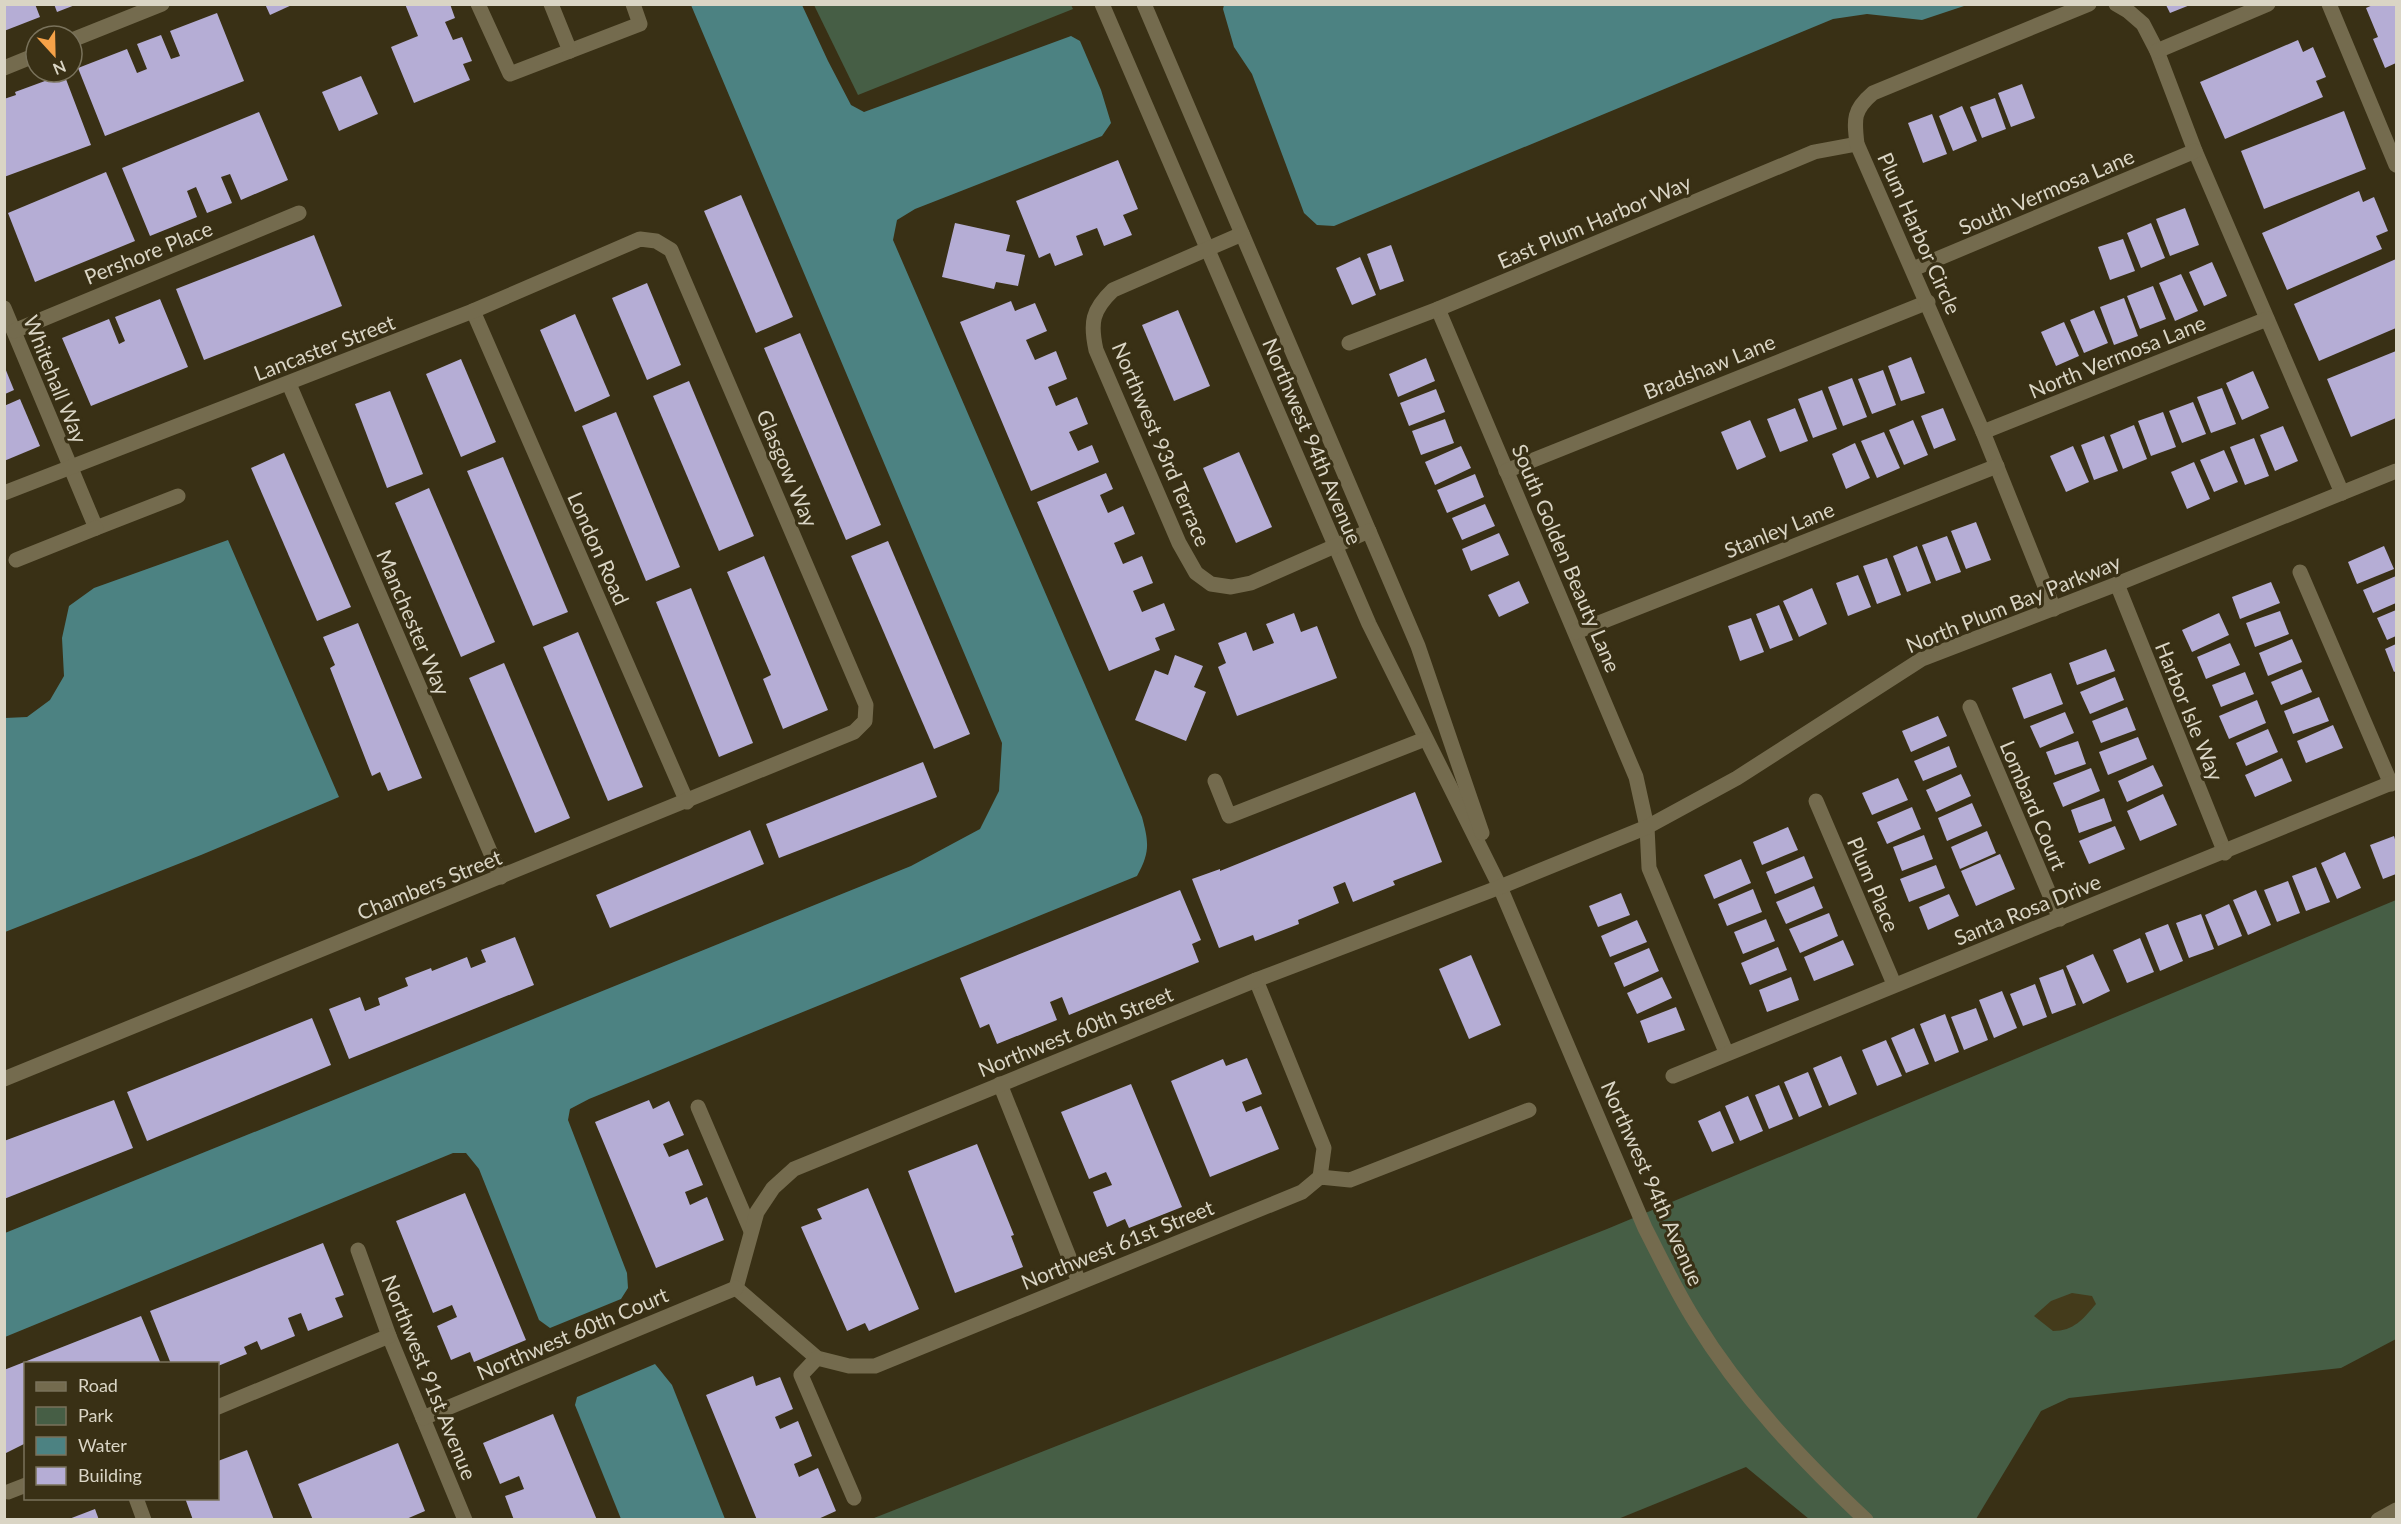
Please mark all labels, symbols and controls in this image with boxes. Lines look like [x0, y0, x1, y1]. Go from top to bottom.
north arrow [24, 24, 84, 84]
text: N [51, 57, 69, 79]
street label: South Vermosa Lane [1954, 143, 2138, 239]
street label: Plum Harbor Circle [1873, 148, 1967, 318]
street label: East Plum Harbor Way [1494, 169, 1695, 273]
street label: Pershore Place [80, 215, 216, 289]
street label: Lancaster Street [250, 308, 398, 385]
street label: North Vermosa Lane [2025, 309, 2209, 403]
street label: Whitehall Way [19, 311, 93, 447]
street label: Bradshaw Lane [1640, 328, 1778, 404]
street label: Northwest 94th Avenue [1258, 334, 1368, 548]
street label: Northwest 93rd Terrace [1108, 338, 1216, 550]
street label: Glasgow Way [752, 406, 824, 531]
street label: South Golden Beauty Lane [1508, 440, 1626, 676]
street label: London Road [563, 488, 635, 608]
street label: Stanley Lane [1720, 496, 1838, 562]
street label: Manchester Way [372, 545, 456, 699]
street label: North Plum Bay Parkway [1902, 548, 2124, 658]
street label: Harbor Isle Way [2151, 638, 2229, 784]
street label: Lombard Court [1995, 736, 2073, 874]
street label: Plum Place [1843, 833, 1905, 935]
street label: Chambers Street [353, 843, 505, 924]
street label: Santa Rosa Drive [1950, 868, 2104, 950]
street label: Northwest 60th Street [974, 980, 1177, 1082]
street label: Northwest 94th Avenue [1596, 1077, 1710, 1289]
street label: Northwest 61st Street [1017, 1194, 1217, 1294]
street label: Northwest 91st Avenue [377, 1271, 483, 1483]
street label: Northwest 60th Court [473, 1281, 672, 1385]
legend [24, 1362, 219, 1500]
text: Road [78, 1374, 118, 1396]
text: Park [78, 1404, 114, 1426]
text: Water [78, 1434, 127, 1456]
text: Building [78, 1464, 142, 1486]

